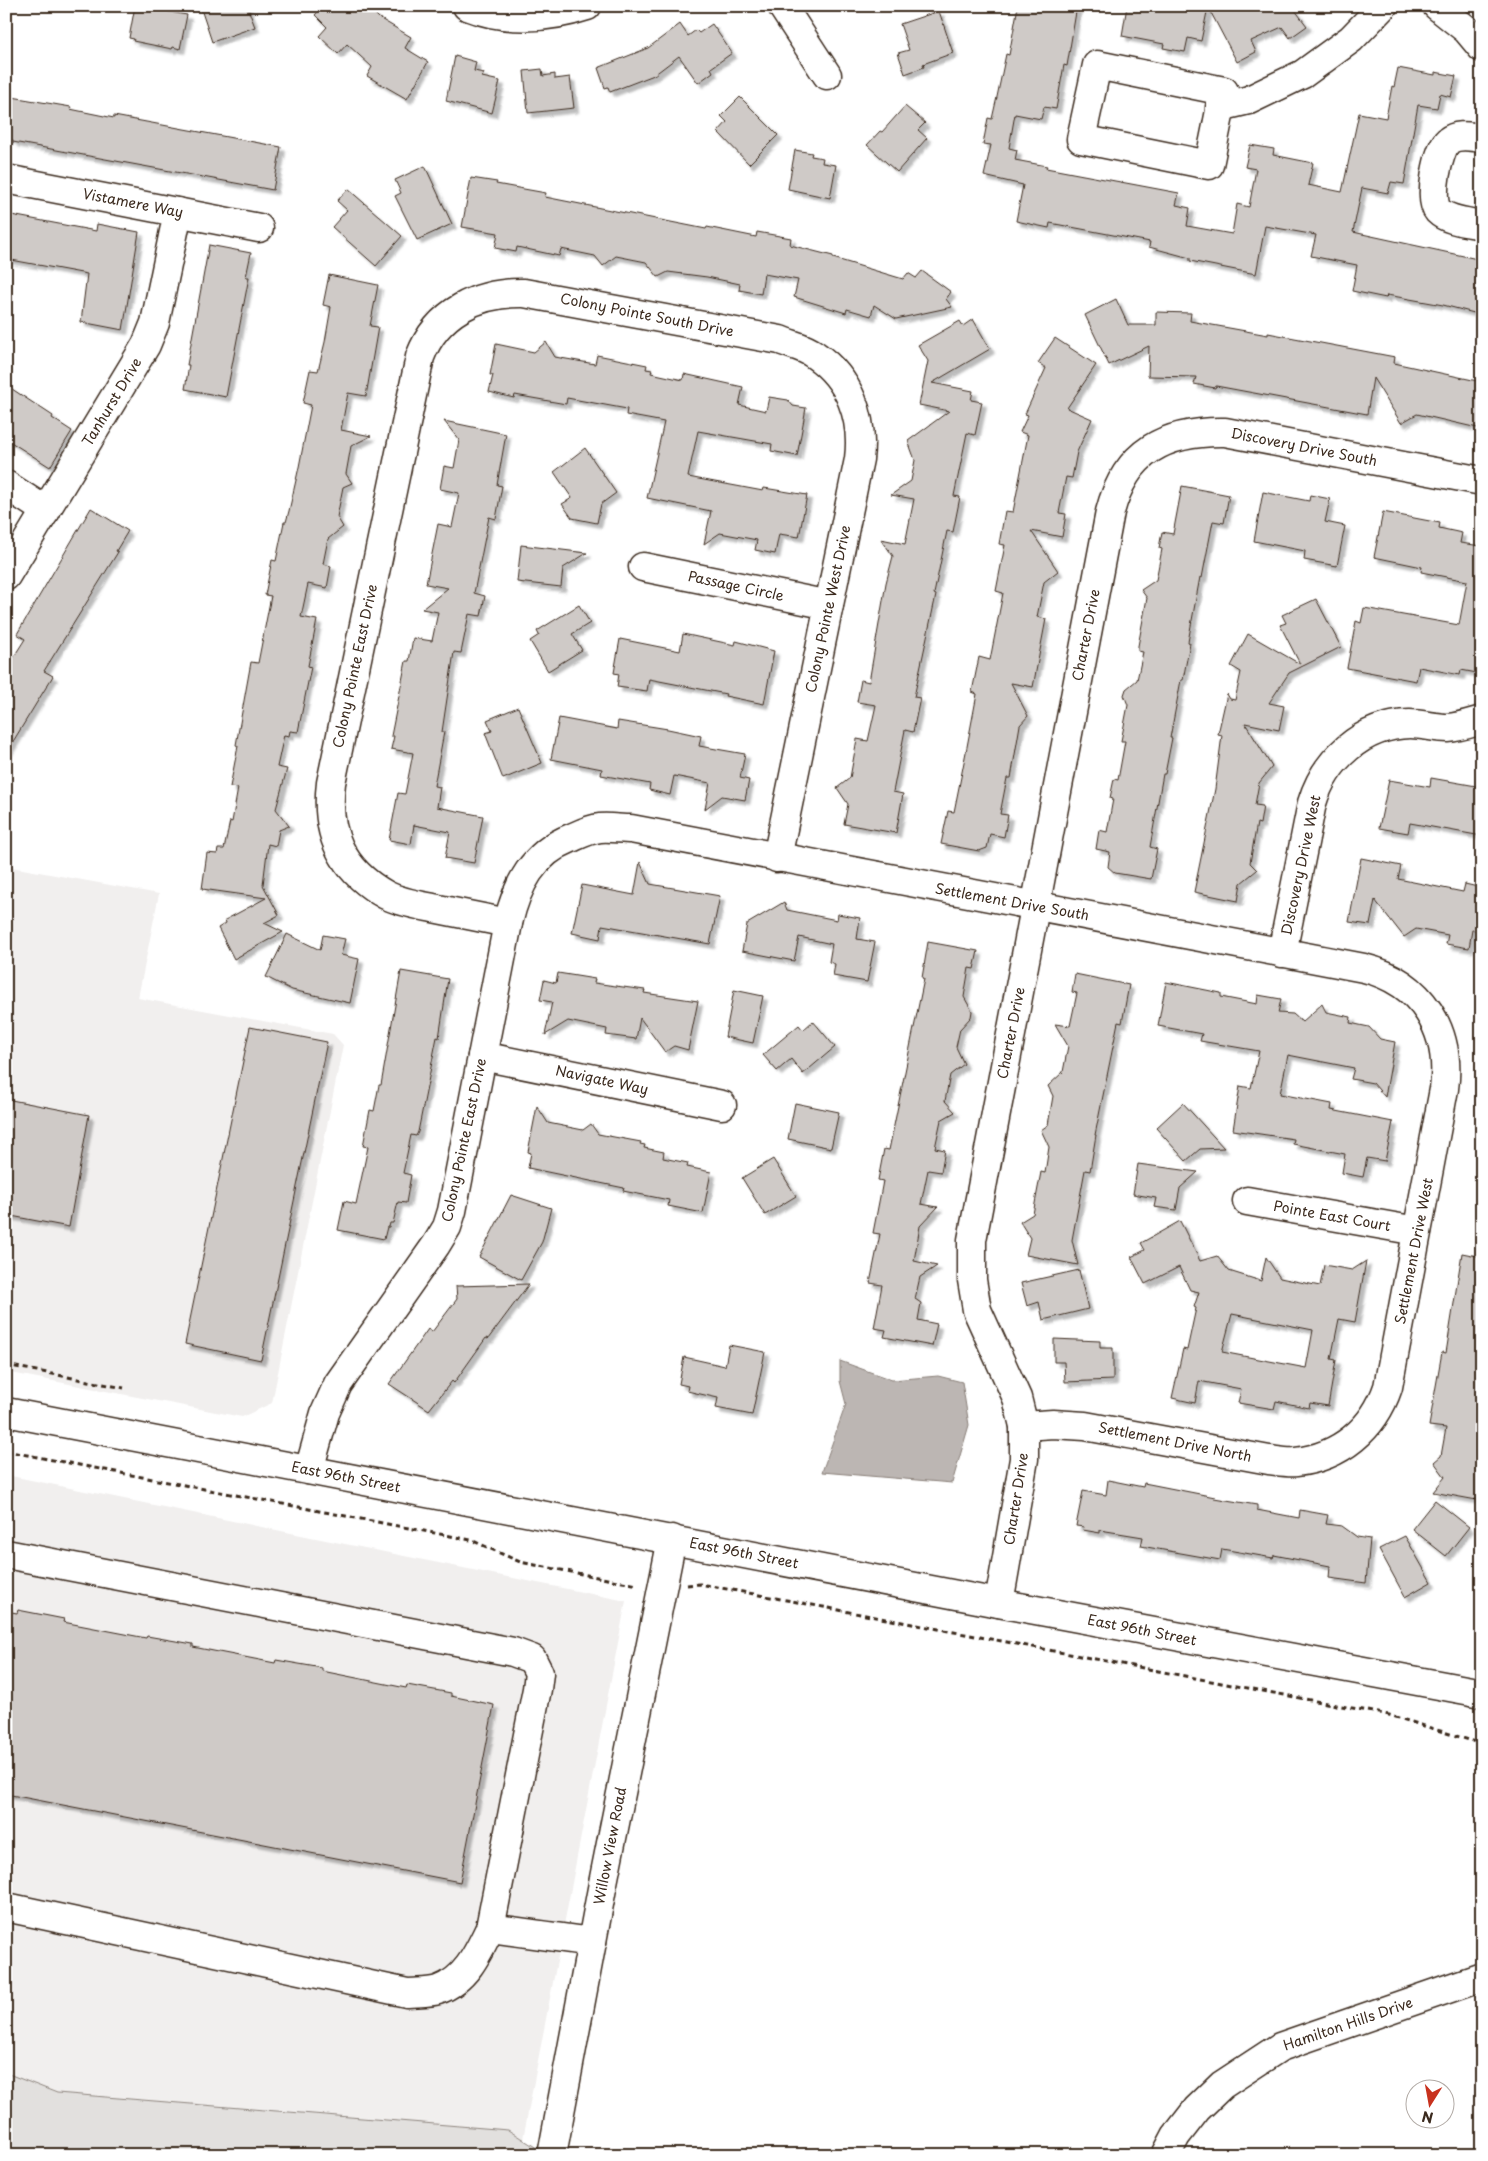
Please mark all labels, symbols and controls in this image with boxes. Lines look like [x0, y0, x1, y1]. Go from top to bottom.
street label: Vistamere Way [81, 182, 185, 223]
street label: Colony Pointe South Drive [559, 287, 736, 342]
street label: Tanhurst Drive [77, 353, 146, 450]
street label: Discovery Drive South [1229, 422, 1379, 471]
street label: Colony Pointe West Drive [799, 523, 856, 695]
street label: Passage Circle [686, 565, 786, 606]
street label: Colony Pointe East Drive [327, 582, 382, 750]
street label: Charter Drive [1066, 587, 1105, 683]
street label: Discovery Drive West [1275, 792, 1326, 937]
street label: Settlement Drive South [933, 878, 1091, 925]
street label: Charter Drive [991, 985, 1030, 1081]
street label: Colony Pointe East Drive [436, 1056, 491, 1224]
street label: Navigate Way [554, 1059, 651, 1100]
street label: Settlement Drive West [1389, 1176, 1438, 1326]
street label: Pointe East Court [1272, 1195, 1393, 1236]
street label: Settlement Drive North [1097, 1416, 1254, 1467]
street label: Charter Drive [998, 1451, 1033, 1547]
street label: East 96th Street [290, 1456, 403, 1497]
street label: East 96th Street [688, 1532, 801, 1573]
street label: East 96th Street [1086, 1609, 1199, 1650]
street label: Willow View Road [588, 1785, 631, 1907]
street label: Hamilton Hills Drive [1280, 1991, 1415, 2056]
north arrow [1406, 2078, 1456, 2128]
text: N [1420, 2106, 1435, 2129]

